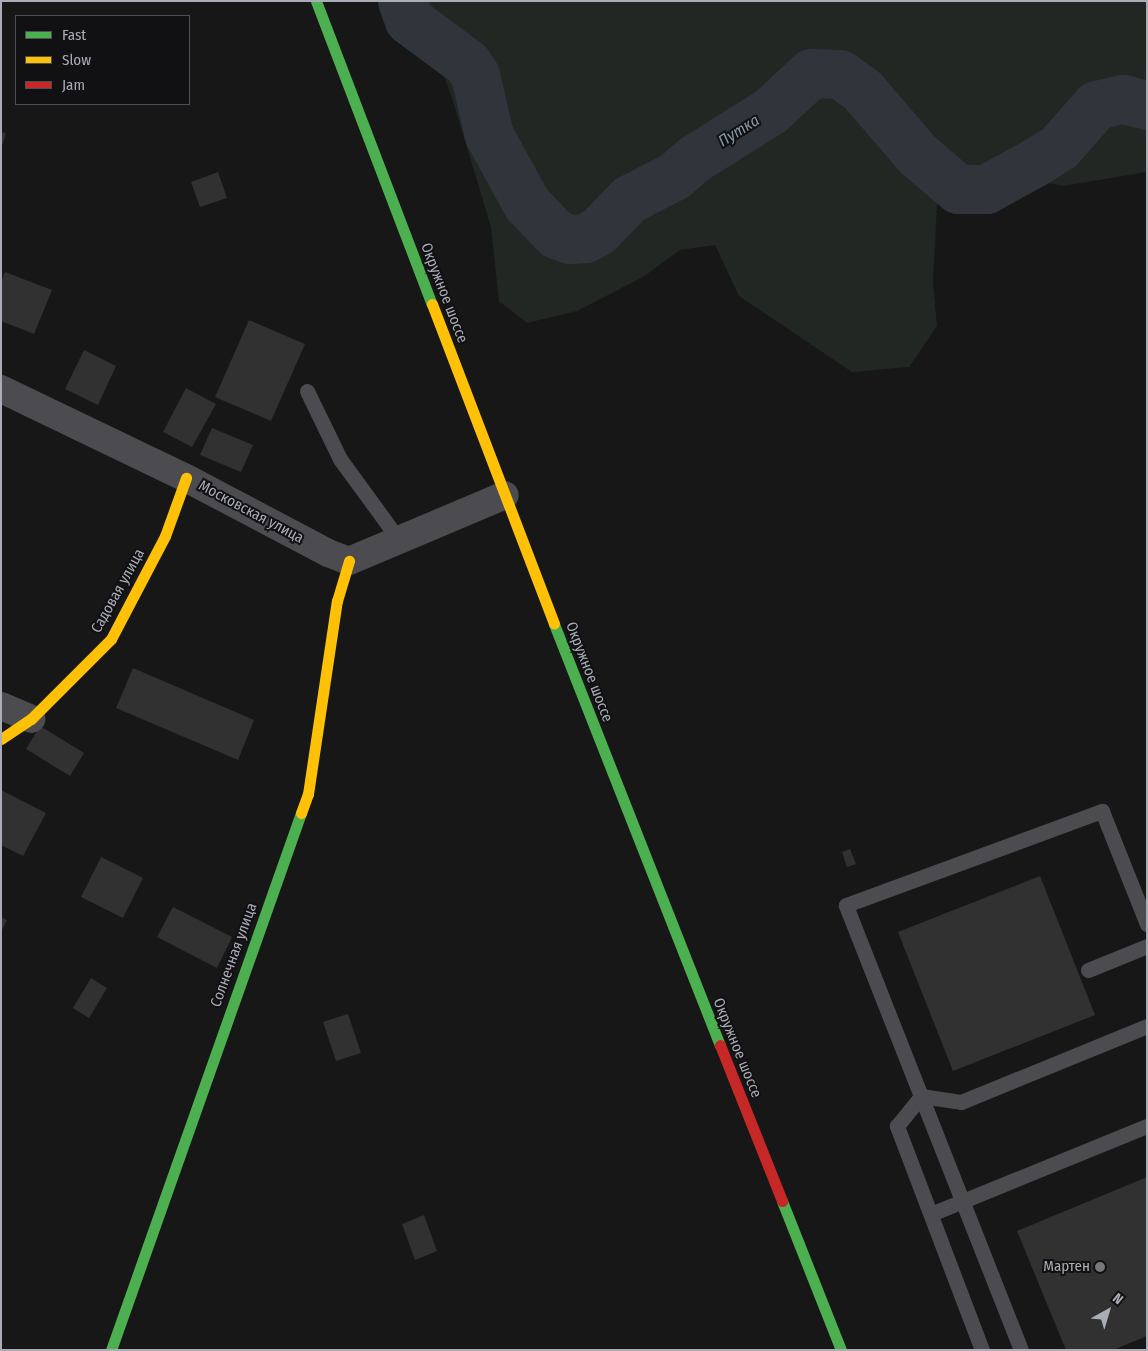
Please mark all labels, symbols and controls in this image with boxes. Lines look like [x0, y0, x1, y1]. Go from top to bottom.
legend [15, 15, 190, 105]
text: Fast [62, 26, 86, 44]
text: Slow [62, 51, 91, 69]
text: Jam [62, 76, 85, 94]
water label: Путка [715, 111, 763, 151]
street label: Окружное шоссе [417, 240, 471, 346]
street label: Московская улица [195, 477, 307, 547]
street label: Садовая улица [87, 546, 149, 636]
street label: Окружное шоссе [562, 619, 616, 725]
street label: Солнечная улица [207, 900, 261, 1010]
street label: Окружное шоссе [709, 996, 765, 1100]
place label: Мартен [1043, 1258, 1090, 1276]
marker: Мартен [1094, 1261, 1106, 1273]
north arrow [1083, 1286, 1133, 1336]
text: N [1109, 1290, 1126, 1308]

